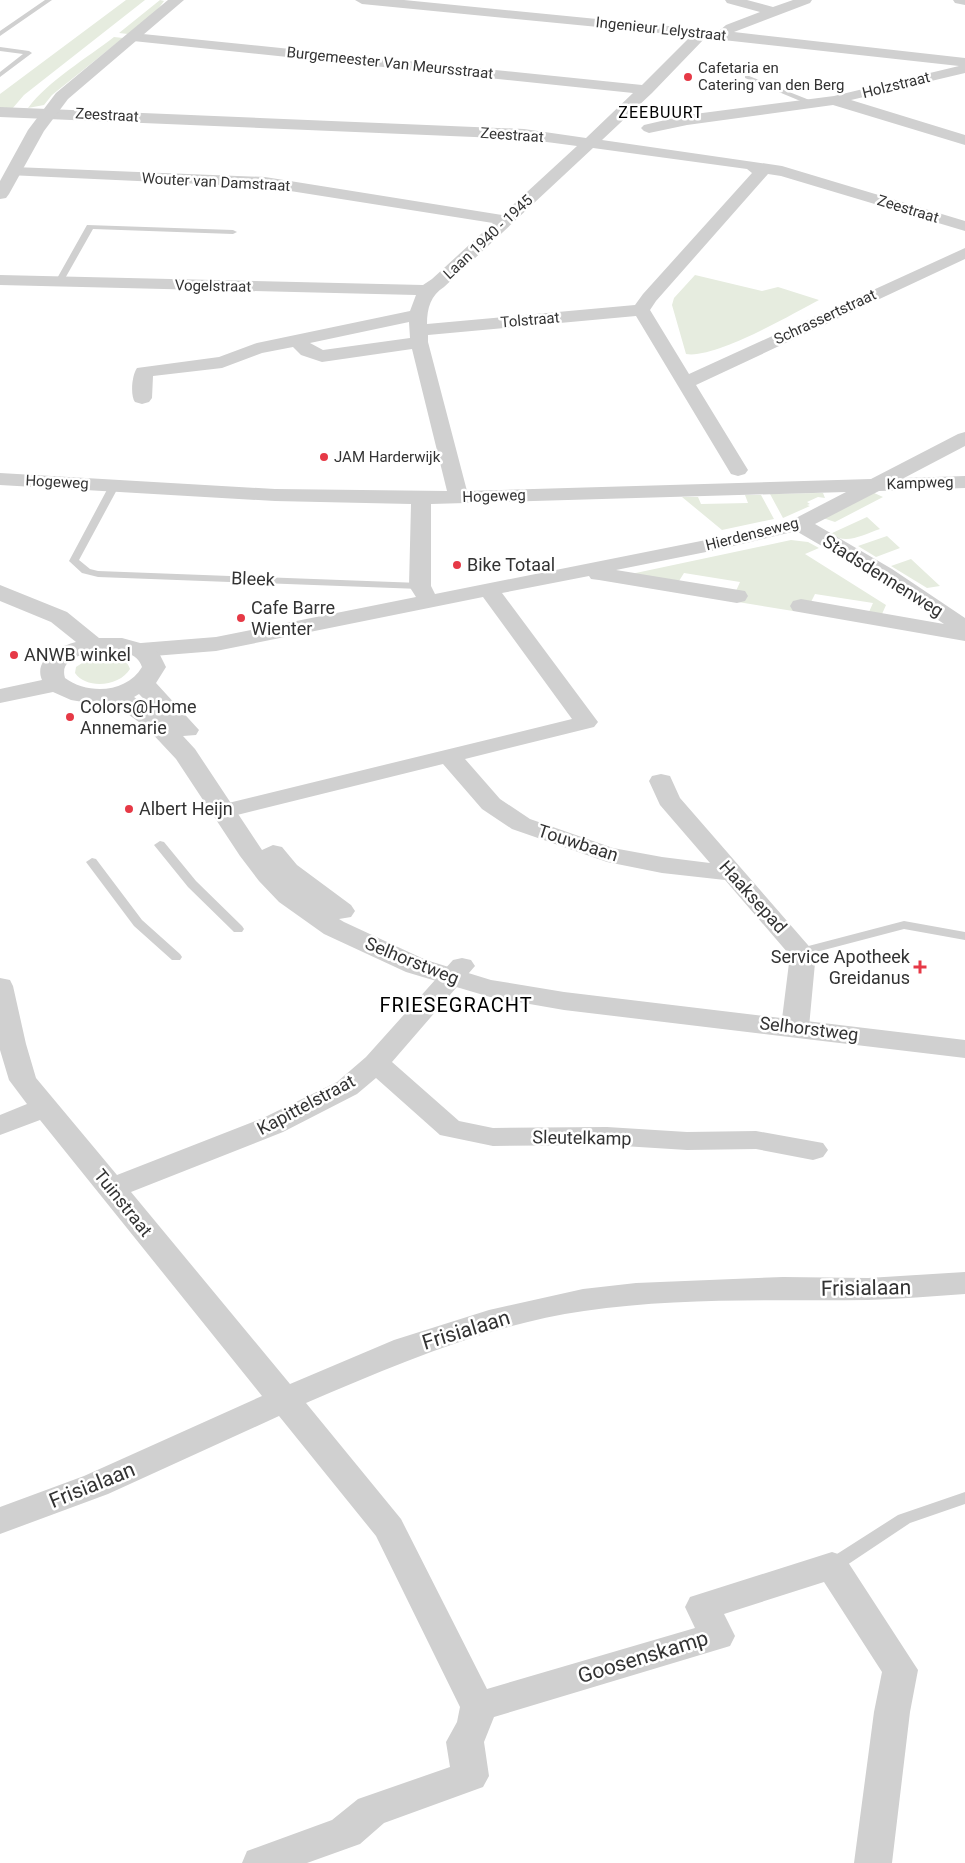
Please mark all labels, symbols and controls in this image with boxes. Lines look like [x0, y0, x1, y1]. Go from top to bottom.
street label: Ingenieur Lelystraat [595, 13, 727, 45]
street label: Burgemeester Van Meursstraat [286, 43, 494, 83]
place label: Cafetaria en Catering van den Berg [698, 59, 844, 94]
street label: Holzstraat [860, 68, 932, 102]
marker: Cafetaria en Catering van den Berg [682, 71, 694, 83]
district label: ZEEBUURT [618, 103, 704, 122]
street label: Zeestraat [75, 104, 139, 126]
street label: Zeestraat [480, 124, 544, 146]
street label: Wouter van Damstraat [141, 169, 291, 195]
street label: Laan 1940 - 1945 [440, 191, 536, 283]
street label: Zeestraat [875, 191, 941, 227]
street label: Vogelstraat [175, 276, 251, 296]
street label: Schrassertstraat [771, 285, 879, 348]
street label: Tolstraat [500, 308, 560, 332]
place label: JAM Harderwijk [334, 448, 441, 466]
marker: JAM Harderwijk [318, 451, 330, 463]
street label: Hogeweg [25, 471, 89, 493]
street label: Kampweg [886, 473, 954, 493]
street label: Hogeweg [462, 486, 526, 506]
street label: Hierdenseweg [704, 514, 800, 554]
street label: Stadsdennenweg [819, 530, 947, 621]
place label: Bike Totaal [467, 554, 555, 575]
marker: Bike Totaal [451, 559, 463, 571]
street label: Bleek [231, 567, 276, 590]
place label: Cafe Barre Wienter [251, 597, 335, 639]
marker: Cafe Barre Wienter [235, 612, 247, 624]
place label: ANWB winkel [24, 644, 131, 665]
marker: ANWB winkel [8, 649, 20, 661]
place label: Colors@Home Annemarie [80, 696, 197, 738]
marker: Colors@Home Annemarie [64, 711, 76, 723]
place label: Albert Heijn [139, 798, 233, 819]
marker: Albert Heijn [123, 803, 135, 815]
street label: Touwbaan [535, 820, 621, 865]
street label: Haaksepad [715, 856, 791, 937]
street label: Selhorstweg [362, 932, 462, 989]
place label: Service Apotheek Greidanus [771, 946, 911, 988]
marker: Service Apotheek Greidanus [914, 961, 926, 973]
district label: FRIESEGRACHT [379, 993, 533, 1017]
street label: Selhorstweg [759, 1012, 860, 1045]
street label: Kapittelstraat [253, 1070, 358, 1139]
street label: Sleutelkamp [532, 1126, 632, 1149]
street label: Tuinstraat [90, 1165, 157, 1241]
street label: Frisialaan [821, 1275, 911, 1301]
street label: Frisialaan [419, 1305, 513, 1355]
street label: Frisialaan [46, 1457, 138, 1513]
street label: Goosenskamp [575, 1626, 711, 1688]

